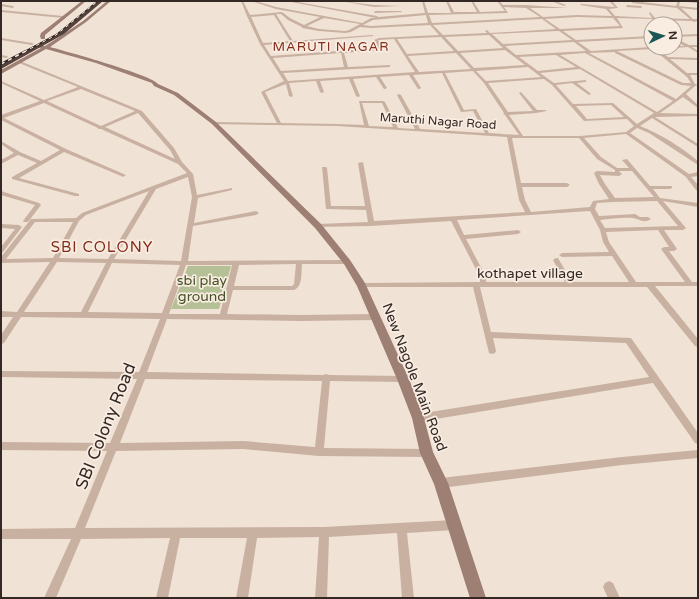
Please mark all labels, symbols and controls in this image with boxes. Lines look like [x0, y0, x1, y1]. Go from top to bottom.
north arrow [643, 16, 683, 56]
text: N [666, 30, 679, 40]
district label: MARUTI NAGAR [272, 39, 390, 55]
street label: Maruthi Nagar Road [379, 110, 497, 132]
district label: SBI COLONY [51, 238, 153, 256]
street label: kothapet village [477, 265, 583, 282]
park label: sbi play ground [177, 272, 228, 305]
street label: New Nagole Main Road [378, 301, 451, 454]
street label: SBI Colony Road [71, 360, 140, 492]

